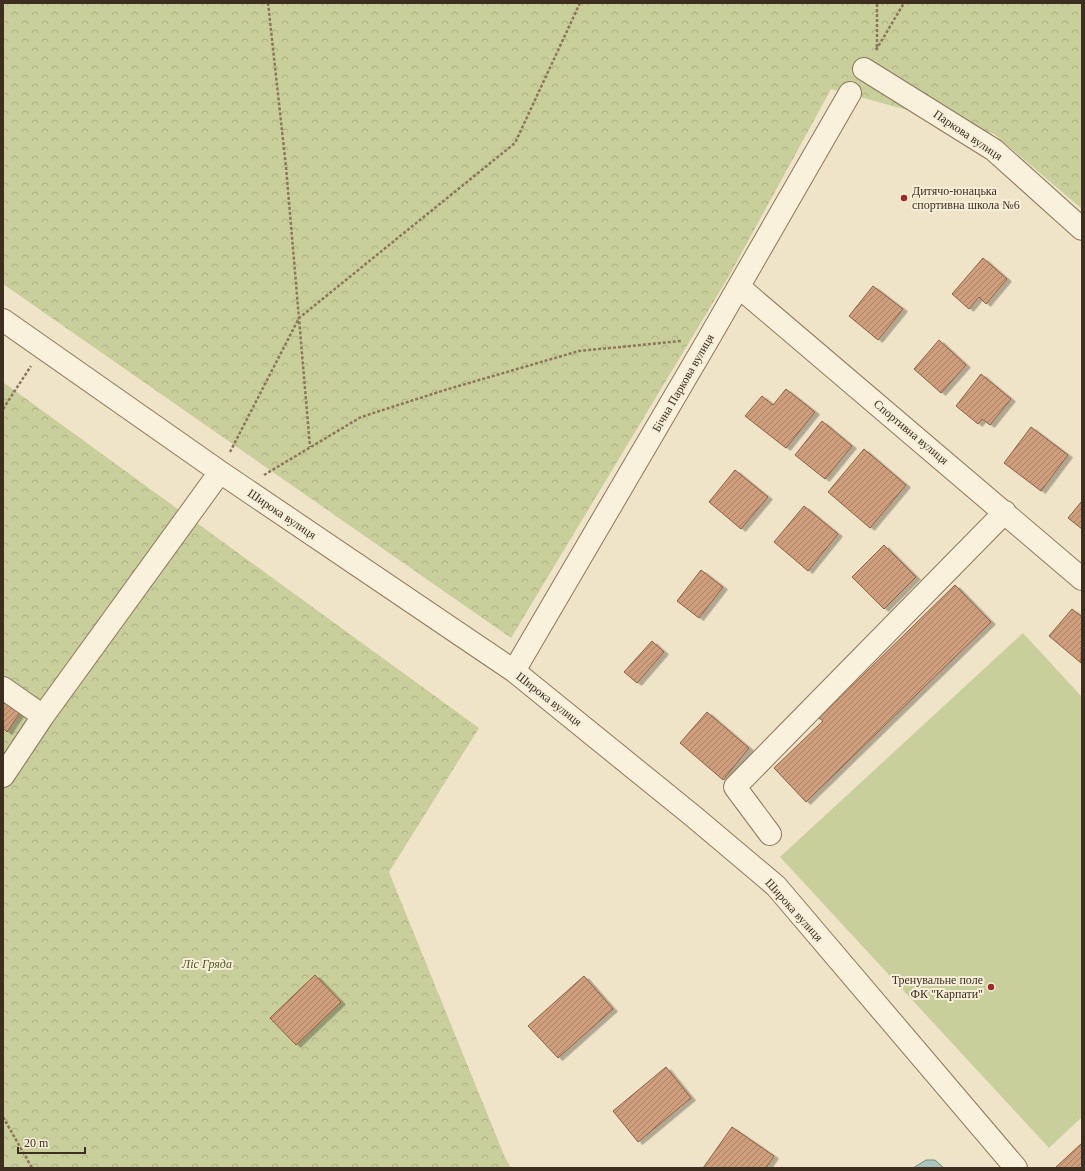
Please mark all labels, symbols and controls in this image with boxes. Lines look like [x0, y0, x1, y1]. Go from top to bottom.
street label: Паркова вулиця [931, 107, 1006, 163]
place label: Дитячо-юнацька спортивна школа №6 [912, 184, 1020, 212]
marker: Дитячо-юнацька спортивна школа №6 [899, 193, 909, 203]
street label: Бічна Паркова вулиця [649, 331, 717, 435]
street label: Спортивна вулиця [871, 397, 952, 468]
street label: Широка вулиця [245, 486, 319, 542]
street label: Широка вулиця [513, 669, 585, 729]
street label: Широка вулиця [762, 876, 826, 945]
park label: Ліс Гряда [181, 957, 232, 971]
place label: Тренувальне поле ФК "Карпати" [892, 973, 983, 1001]
marker: Тренувальне поле ФК "Карпати" [986, 982, 996, 992]
scale bar [18, 1129, 85, 1155]
text: 20 m [24, 1136, 49, 1150]

